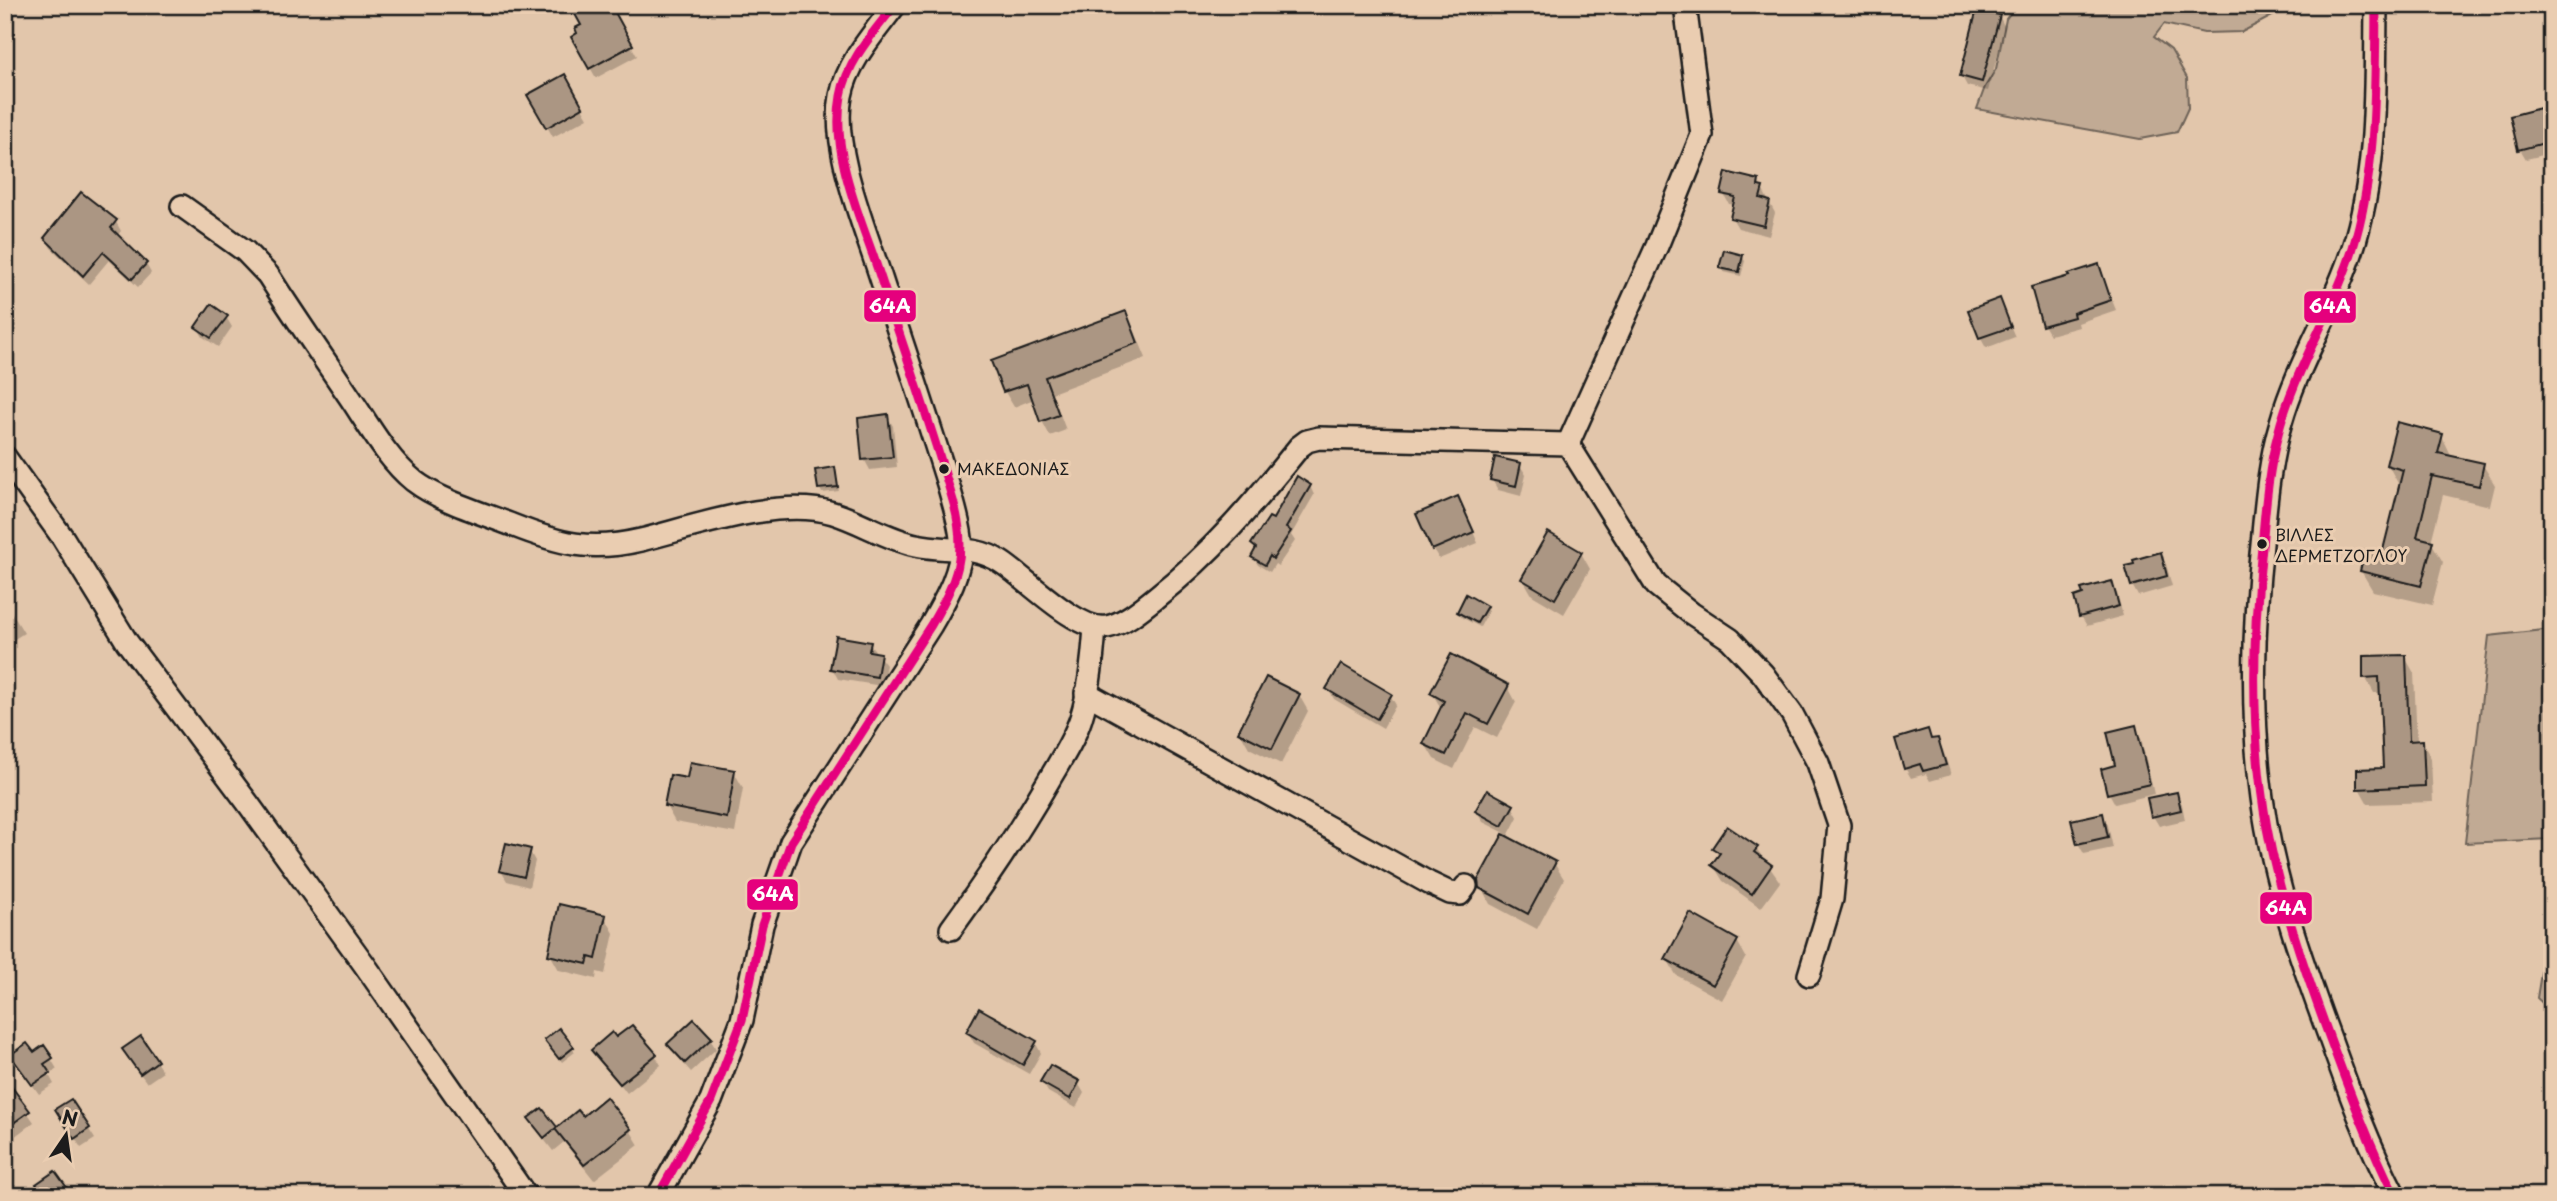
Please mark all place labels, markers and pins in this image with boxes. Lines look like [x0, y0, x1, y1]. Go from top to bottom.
place label: ΜΑΚΕΔΟΝΙΑΣ [957, 456, 1069, 480]
marker: ΜΑΚΕΔΟΝΙΑΣ [937, 462, 951, 476]
place label: ΒΙΛΛΕΣ ΔΕΡΜΕΤΖΟΓΛΟΥ [2275, 522, 2407, 567]
marker: ΒΙΛΛΕΣ ΔΕΡΜΕΤΖΟΓΛΟΥ [2255, 537, 2269, 551]

